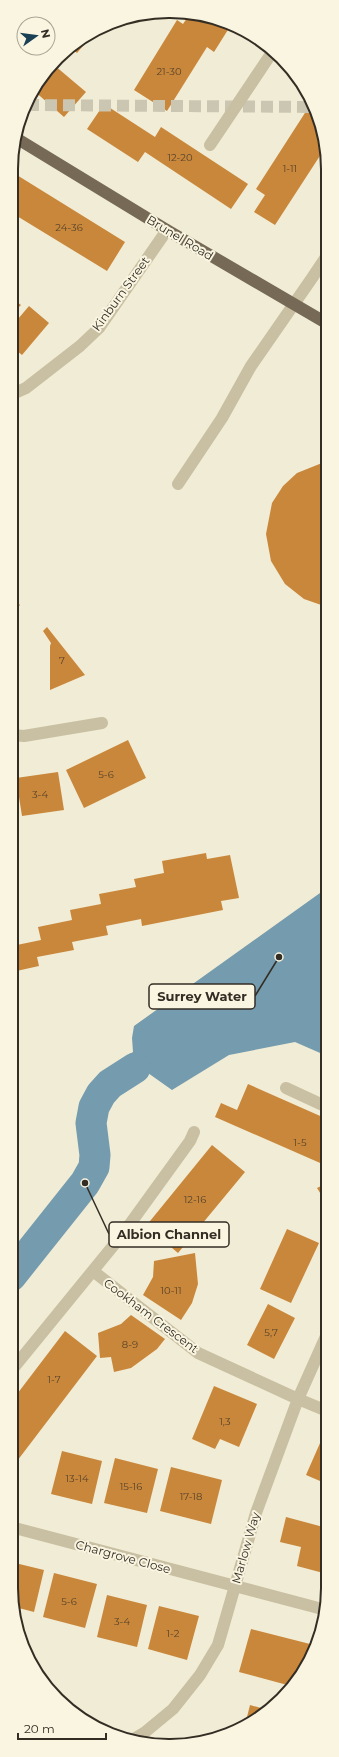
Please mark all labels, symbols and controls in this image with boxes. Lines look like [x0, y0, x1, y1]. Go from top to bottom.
north arrow [16, 16, 56, 56]
text: N [38, 28, 54, 40]
house number: 21-30 [156, 65, 182, 78]
house number: 12-20 [167, 151, 193, 164]
house number: 1-11 [283, 162, 297, 175]
street label: Brunel Road [144, 212, 216, 263]
house number: 24-36 [55, 221, 83, 234]
street label: Kinburn Street [89, 253, 153, 334]
house number: 7 [59, 654, 65, 667]
house number: 5-6 [98, 768, 114, 781]
house number: 3-4 [32, 788, 48, 801]
callout: Surrey Water [149, 984, 255, 1009]
text: Surrey Water [157, 988, 247, 1004]
house number: 1-5 [293, 1136, 307, 1149]
house number: 12-16 [184, 1193, 206, 1206]
callout: Albion Channel [109, 1222, 229, 1247]
text: Albion Channel [116, 1226, 221, 1242]
street label: Cookham Crescent [101, 1275, 202, 1356]
house number: 10-11 [160, 1284, 182, 1297]
house number: 5,7 [264, 1326, 278, 1339]
house number: 8-9 [122, 1338, 138, 1351]
house number: 1-7 [47, 1373, 61, 1386]
house number: 1,3 [219, 1415, 231, 1428]
house number: 13-14 [65, 1472, 89, 1485]
house number: 15-16 [120, 1480, 142, 1493]
house number: 17-18 [180, 1490, 202, 1503]
street label: Marlow Way [228, 1510, 263, 1585]
street label: Chargrove Close [74, 1537, 172, 1576]
house number: 5-6 [61, 1595, 77, 1608]
house number: 3-4 [114, 1615, 130, 1628]
house number: 1-2 [167, 1627, 180, 1640]
scale bar [18, 1715, 106, 1741]
text: 20 m [24, 1721, 55, 1736]

